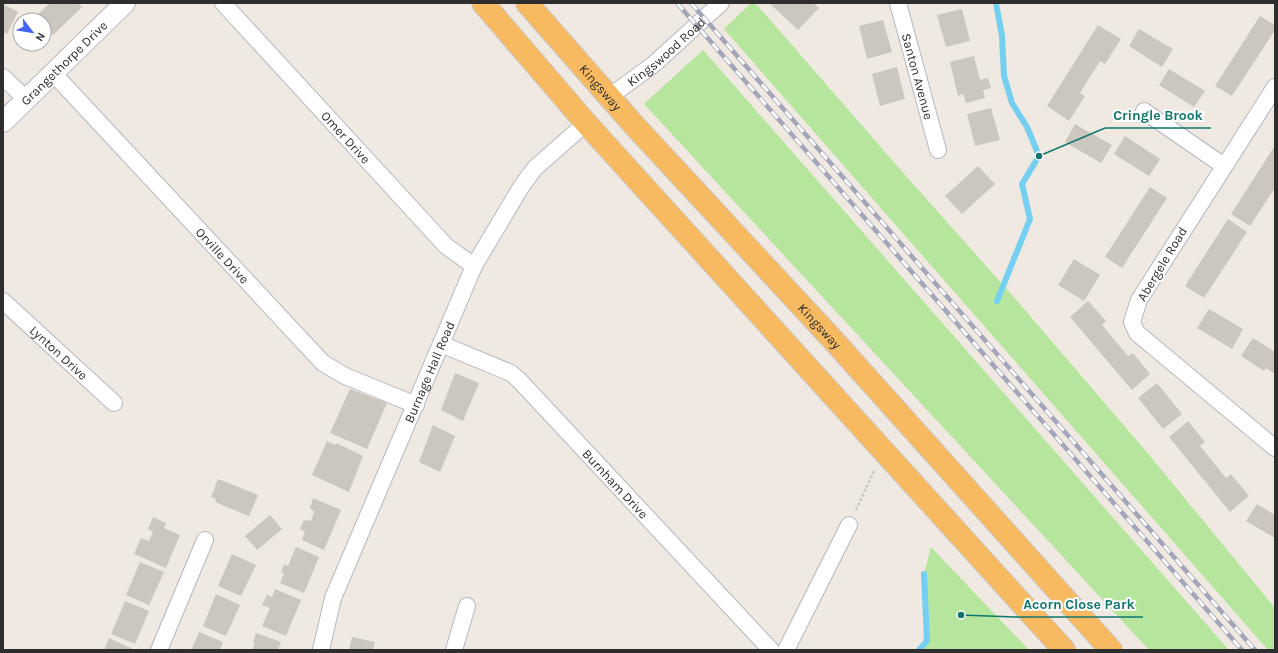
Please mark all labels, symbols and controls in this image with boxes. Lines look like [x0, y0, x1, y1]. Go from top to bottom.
north arrow [12, 12, 52, 52]
street label: Kingswood Road [624, 14, 708, 89]
street label: Grangethorpe Drive [18, 17, 110, 108]
text: N [33, 30, 48, 44]
street label: Santon Avenue [899, 32, 937, 121]
street label: Kingsway [577, 61, 625, 113]
callout: Cringle Brook [1105, 102, 1211, 128]
text: Cringle Brook [1113, 107, 1204, 124]
street label: Omer Drive [318, 108, 374, 167]
street label: Orville Drive [193, 224, 253, 287]
street label: Abergele Road [1134, 224, 1190, 304]
street label: Kingsway [795, 300, 845, 352]
street label: Burnage Hall Road [401, 319, 457, 425]
street label: Lynton Drive [27, 322, 91, 383]
street label: Burnham Drive [580, 446, 652, 521]
callout: Acorn Close Park [1015, 591, 1143, 617]
text: Acorn Close Park [1023, 596, 1135, 613]

